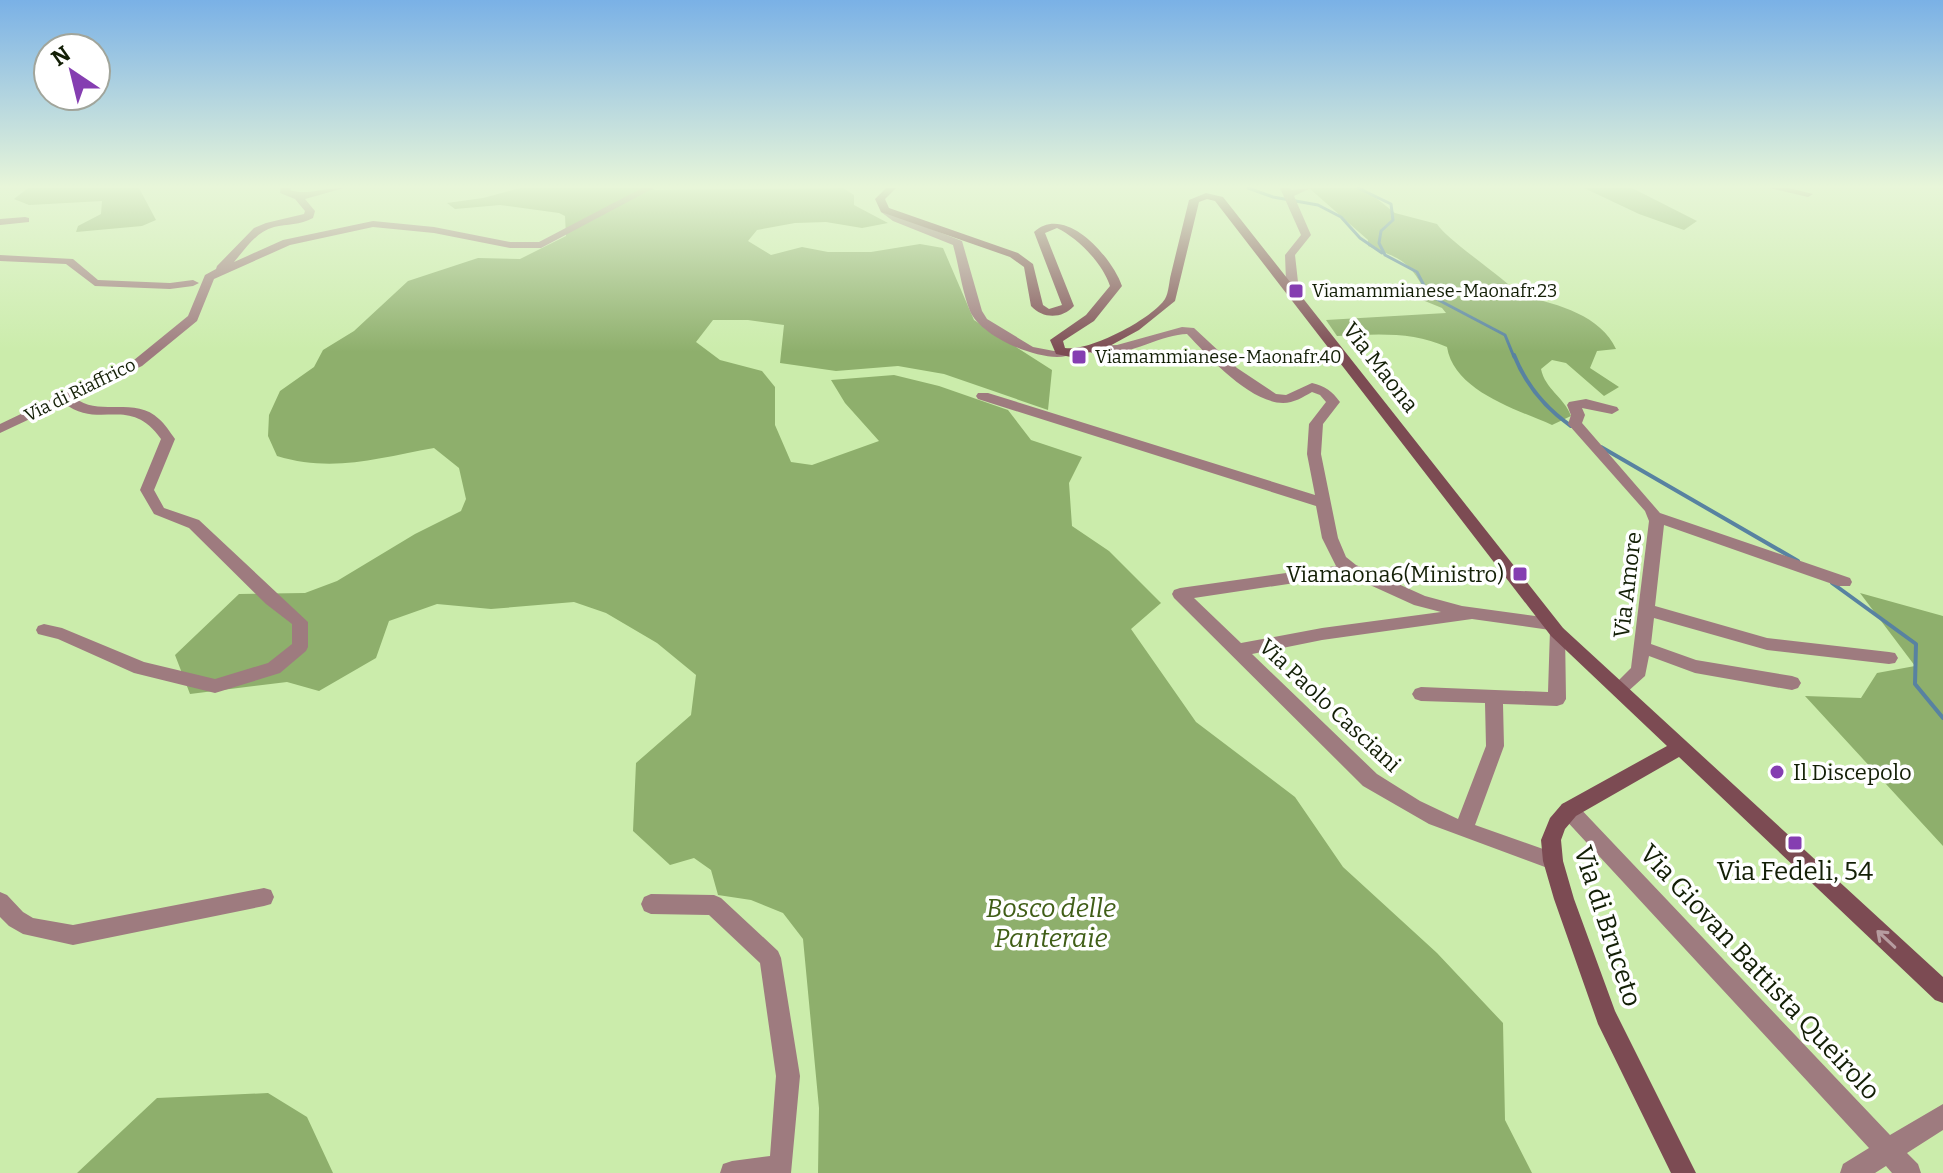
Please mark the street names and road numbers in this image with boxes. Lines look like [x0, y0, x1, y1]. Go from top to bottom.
street label: Via Maona [1337, 317, 1424, 418]
street label: Via di Riaffrico [21, 354, 139, 426]
street label: Via Amore [1608, 530, 1647, 640]
street label: Via Paolo Casciani [1253, 633, 1406, 778]
street label: Via Giovan Battista Queirolo [1633, 838, 1886, 1106]
street label: Via di Bruceto [1567, 842, 1648, 1010]

